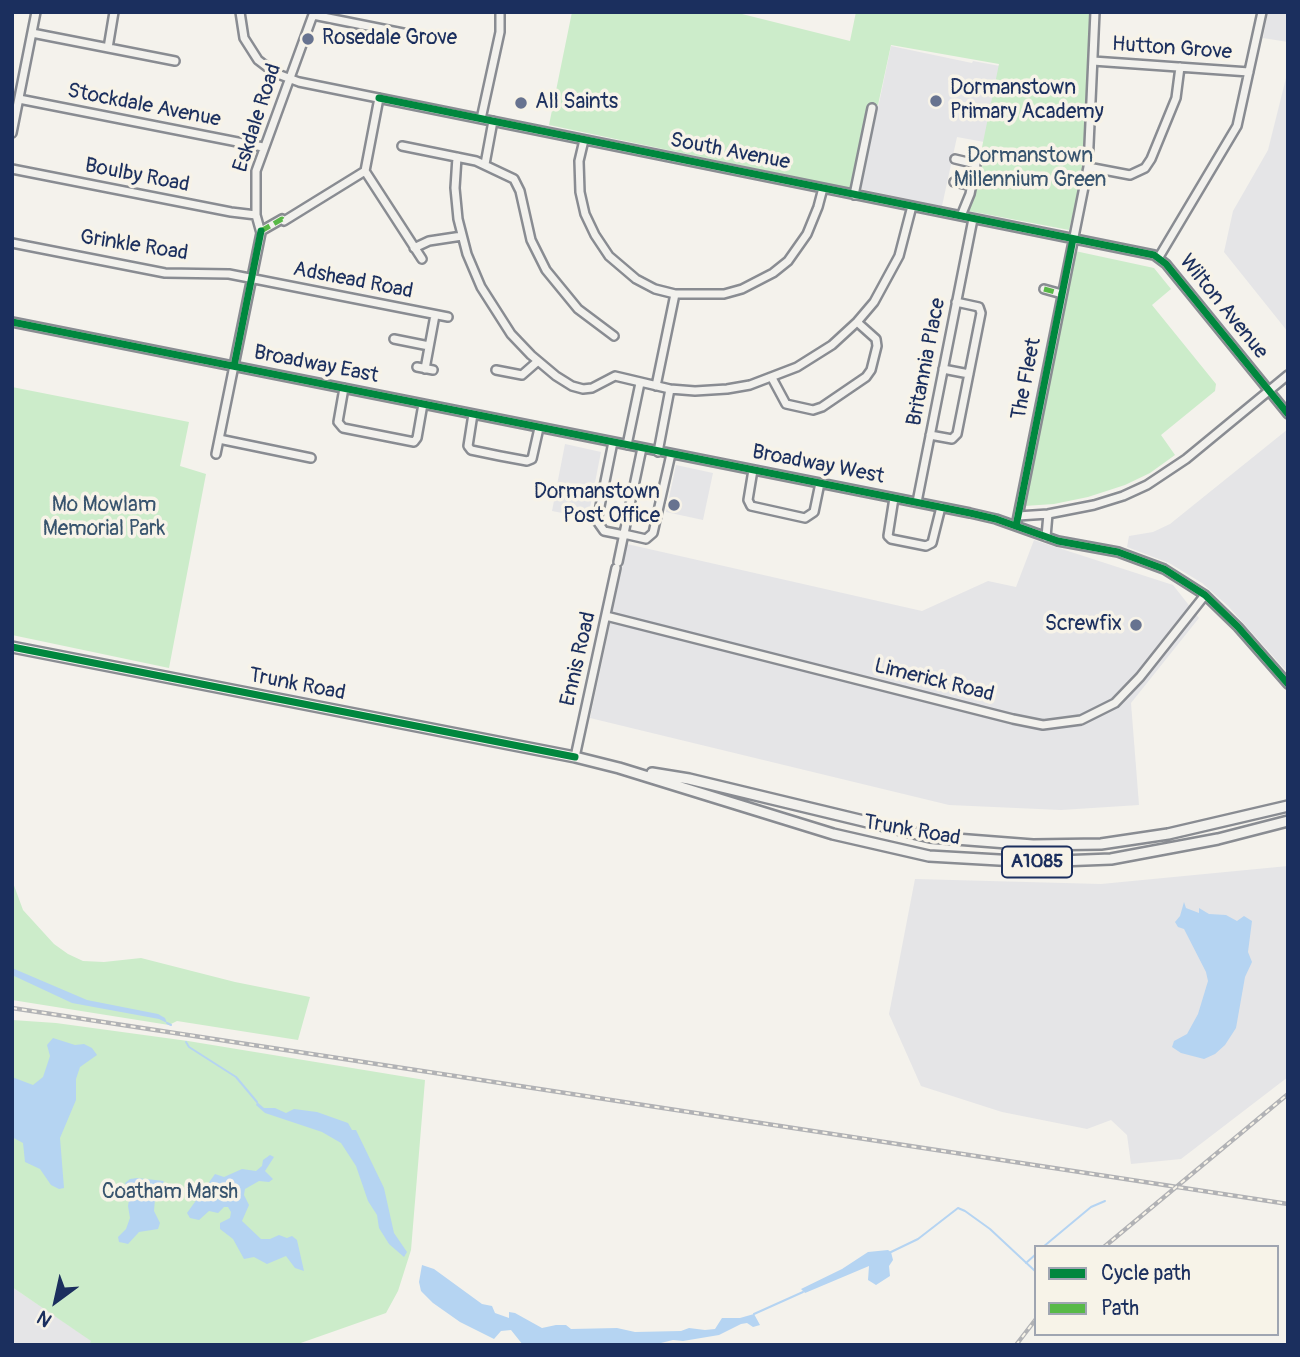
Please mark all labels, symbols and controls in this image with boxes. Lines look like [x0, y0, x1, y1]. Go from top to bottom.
place label: Rosedale Grove [322, 26, 457, 52]
marker: Rosedale Grove [300, 31, 316, 47]
street label: Hutton Grove [1111, 32, 1233, 66]
street label: Eskdale Road [229, 61, 287, 175]
place label: Dormanstown Primary Academy [950, 76, 1104, 126]
street label: Stockdale Avenue [65, 79, 223, 133]
place label: All Saints [535, 90, 618, 116]
marker: Dormanstown Primary Academy [928, 93, 944, 109]
marker: All Saints [513, 95, 529, 111]
street label: South Avenue [668, 128, 792, 176]
park label: Dormanstown Millennium Green [954, 144, 1106, 194]
street label: Boulby Road [83, 154, 191, 198]
street label: Grinkle Road [78, 225, 190, 267]
street label: Wilton Avenue [1173, 250, 1273, 364]
street label: Adshead Road [291, 257, 415, 305]
street label: Britannia Place [902, 296, 952, 428]
street label: The Fleet [1007, 336, 1047, 422]
street label: Broadway East [252, 341, 380, 389]
street label: Broadway West [750, 440, 886, 490]
place label: Dormanstown Post Office [534, 480, 660, 530]
park label: Mo Mowlam Memorial Park [43, 493, 165, 543]
marker: Dormanstown Post Office [666, 497, 682, 513]
street label: Ennis Road [556, 609, 602, 709]
place label: Screwfix [1045, 612, 1122, 638]
marker: Screwfix [1128, 617, 1144, 633]
street label: Limerick Road [871, 654, 997, 708]
street label: Trunk Road [247, 663, 347, 707]
street label: Trunk Road [862, 810, 962, 852]
road number: A1085 [1002, 846, 1072, 877]
park label: Coatham Marsh [102, 1180, 238, 1206]
legend [1034, 1245, 1279, 1336]
text: Cycle path [1101, 1260, 1191, 1287]
north arrow [21, 1266, 91, 1336]
text: Path [1101, 1295, 1139, 1322]
text: N [33, 1305, 56, 1332]

